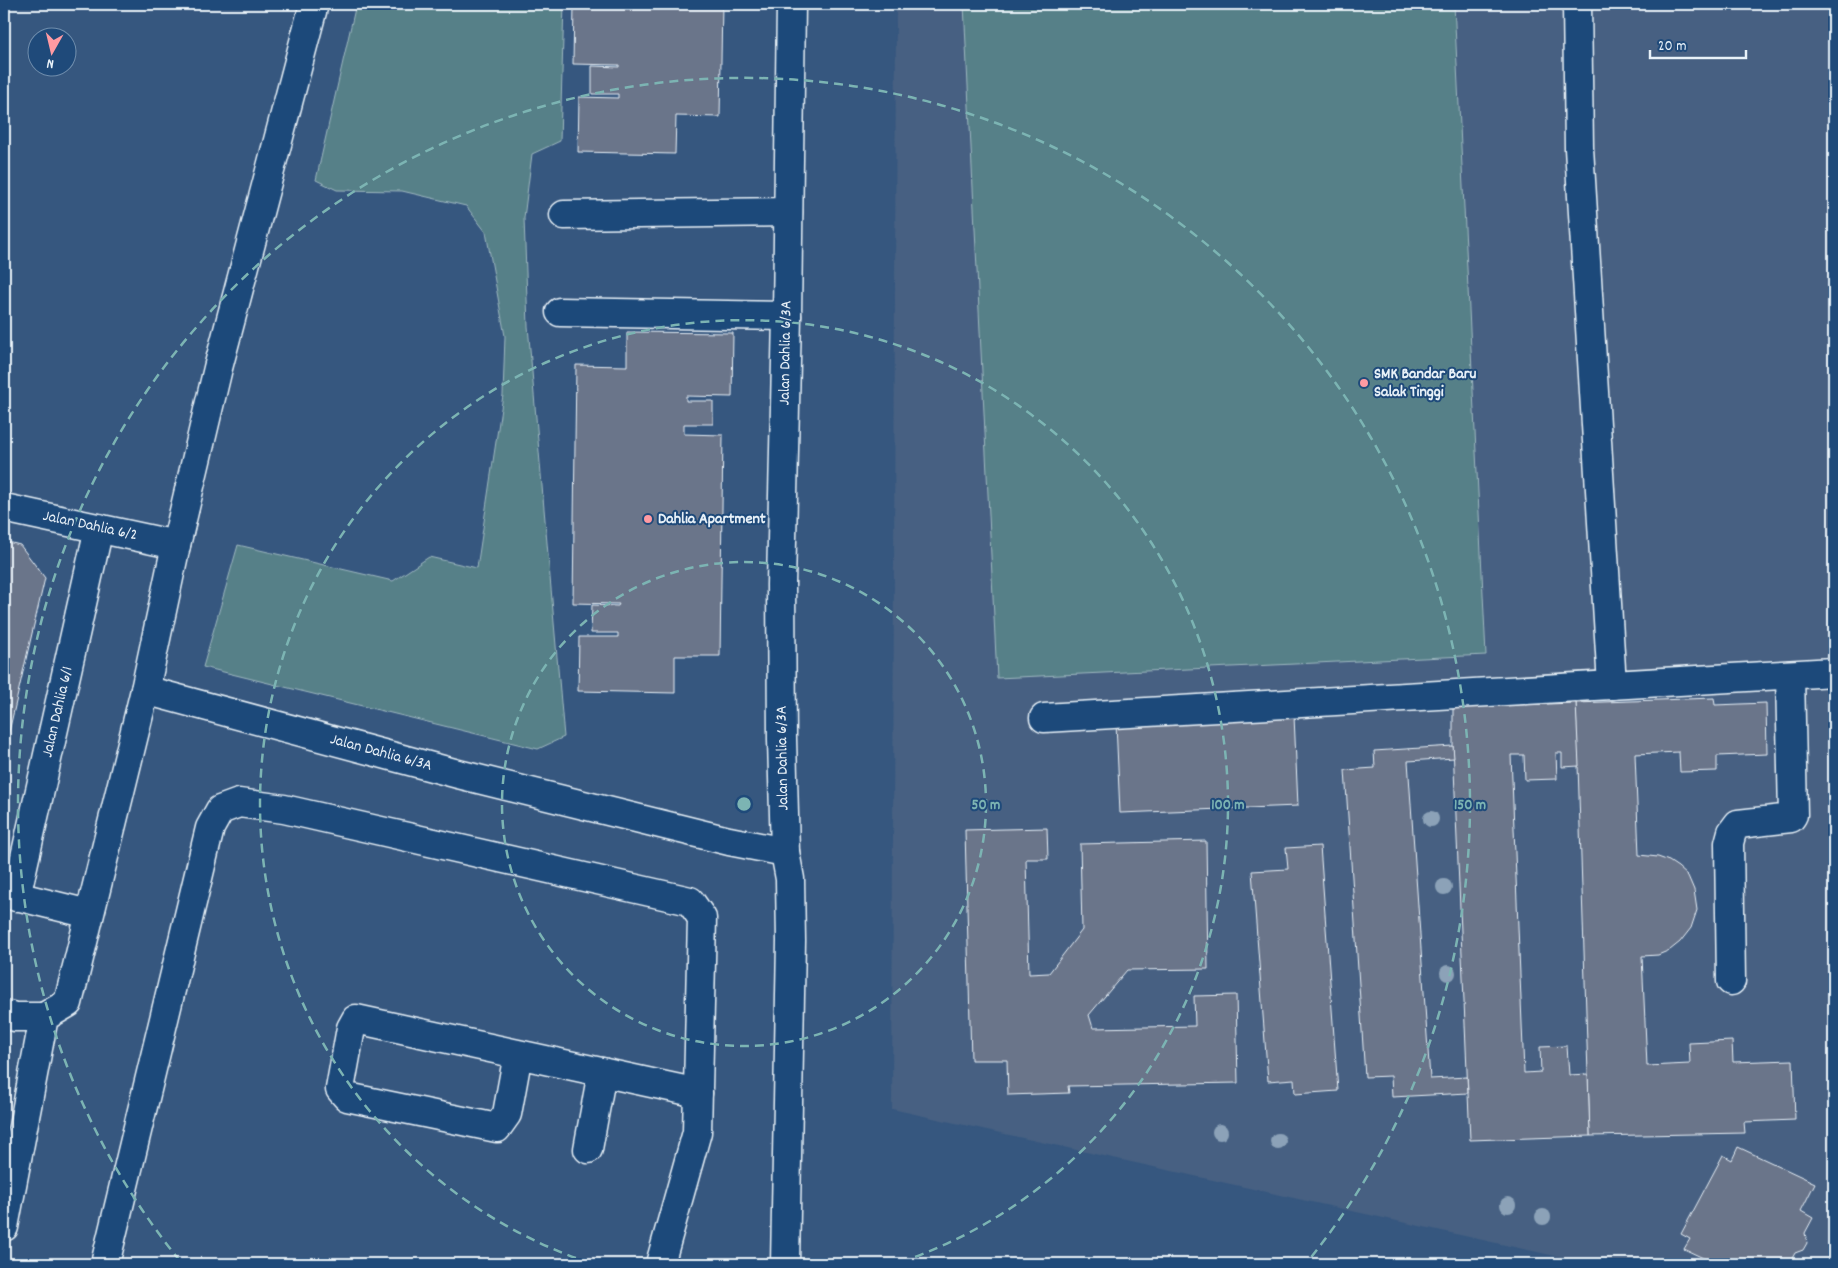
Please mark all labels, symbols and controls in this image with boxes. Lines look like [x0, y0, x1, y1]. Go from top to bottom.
north arrow [28, 28, 78, 78]
scale bar [1650, 28, 1747, 60]
text: 20 m [1658, 36, 1686, 58]
text: N [46, 52, 55, 73]
street label: Jalan Dahlia 6/3A [774, 300, 798, 406]
place label: SMK Bandar Baru Salak Tinggi [1374, 363, 1477, 404]
marker: SMK Bandar Baru Salak Tinggi [1358, 377, 1370, 389]
street label: Jalan Dahlia 6/2 [41, 505, 139, 547]
place label: Dahlia Apartment [658, 508, 766, 531]
marker: Dahlia Apartment [642, 513, 654, 525]
street label: Jalan Dahlia 6/1 [36, 664, 80, 760]
street label: Jalan Dahlia 6/3A [771, 705, 795, 811]
street label: Jalan Dahlia 6/3A [327, 728, 435, 778]
centre of rings [735, 795, 753, 813]
text: 50 m [972, 795, 1000, 817]
text: 100 m [1211, 795, 1245, 817]
text: 150 m [1454, 795, 1486, 817]

